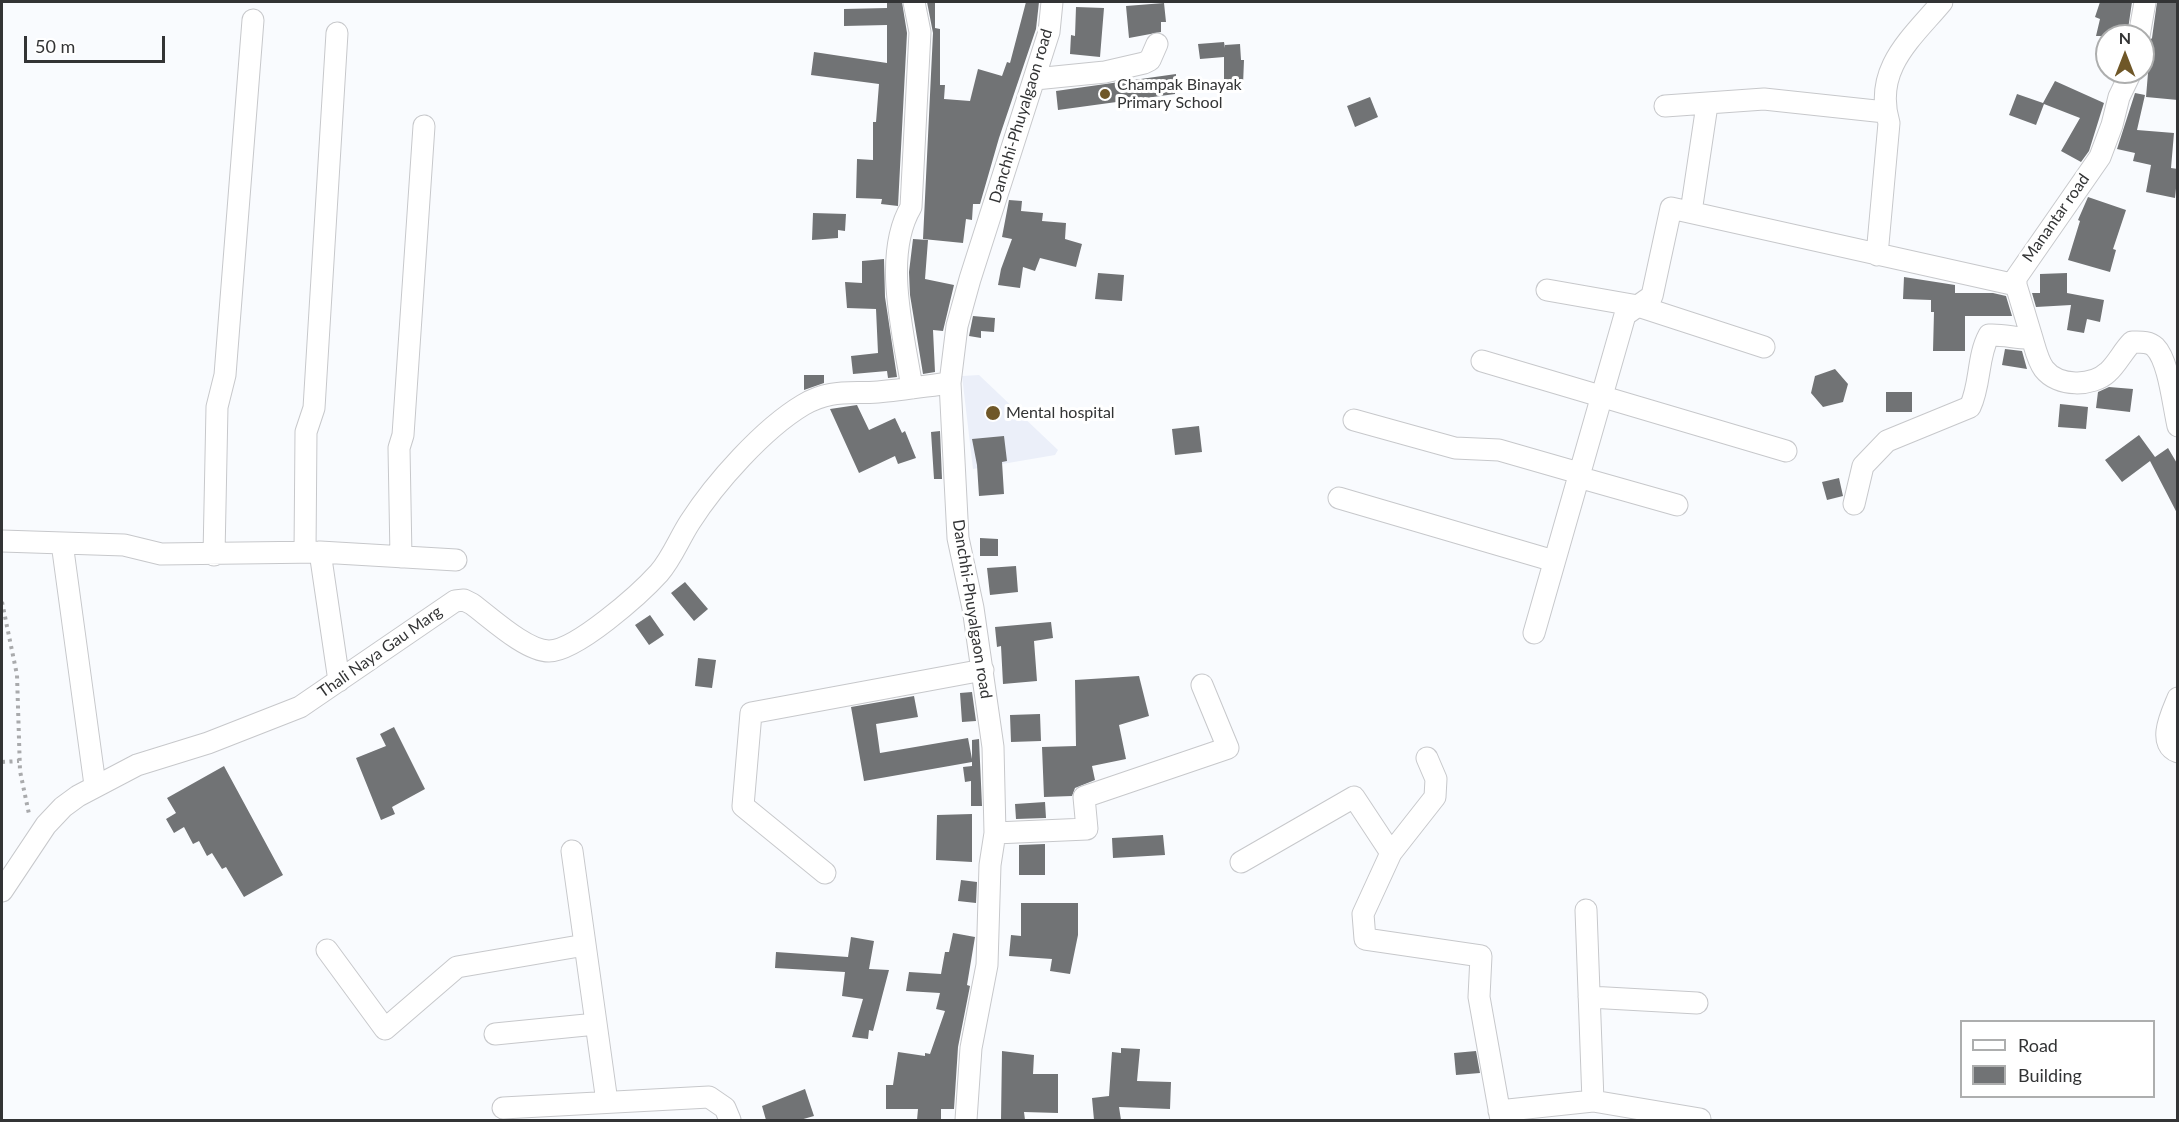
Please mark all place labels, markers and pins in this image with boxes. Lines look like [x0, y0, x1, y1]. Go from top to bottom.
place label: Champak Binayak Primary School [1117, 75, 1242, 113]
marker: Champak Binayak Primary School [1098, 87, 1112, 101]
place label: Mental hospital [1006, 403, 1115, 423]
marker: Mental hospital [984, 404, 1002, 422]

